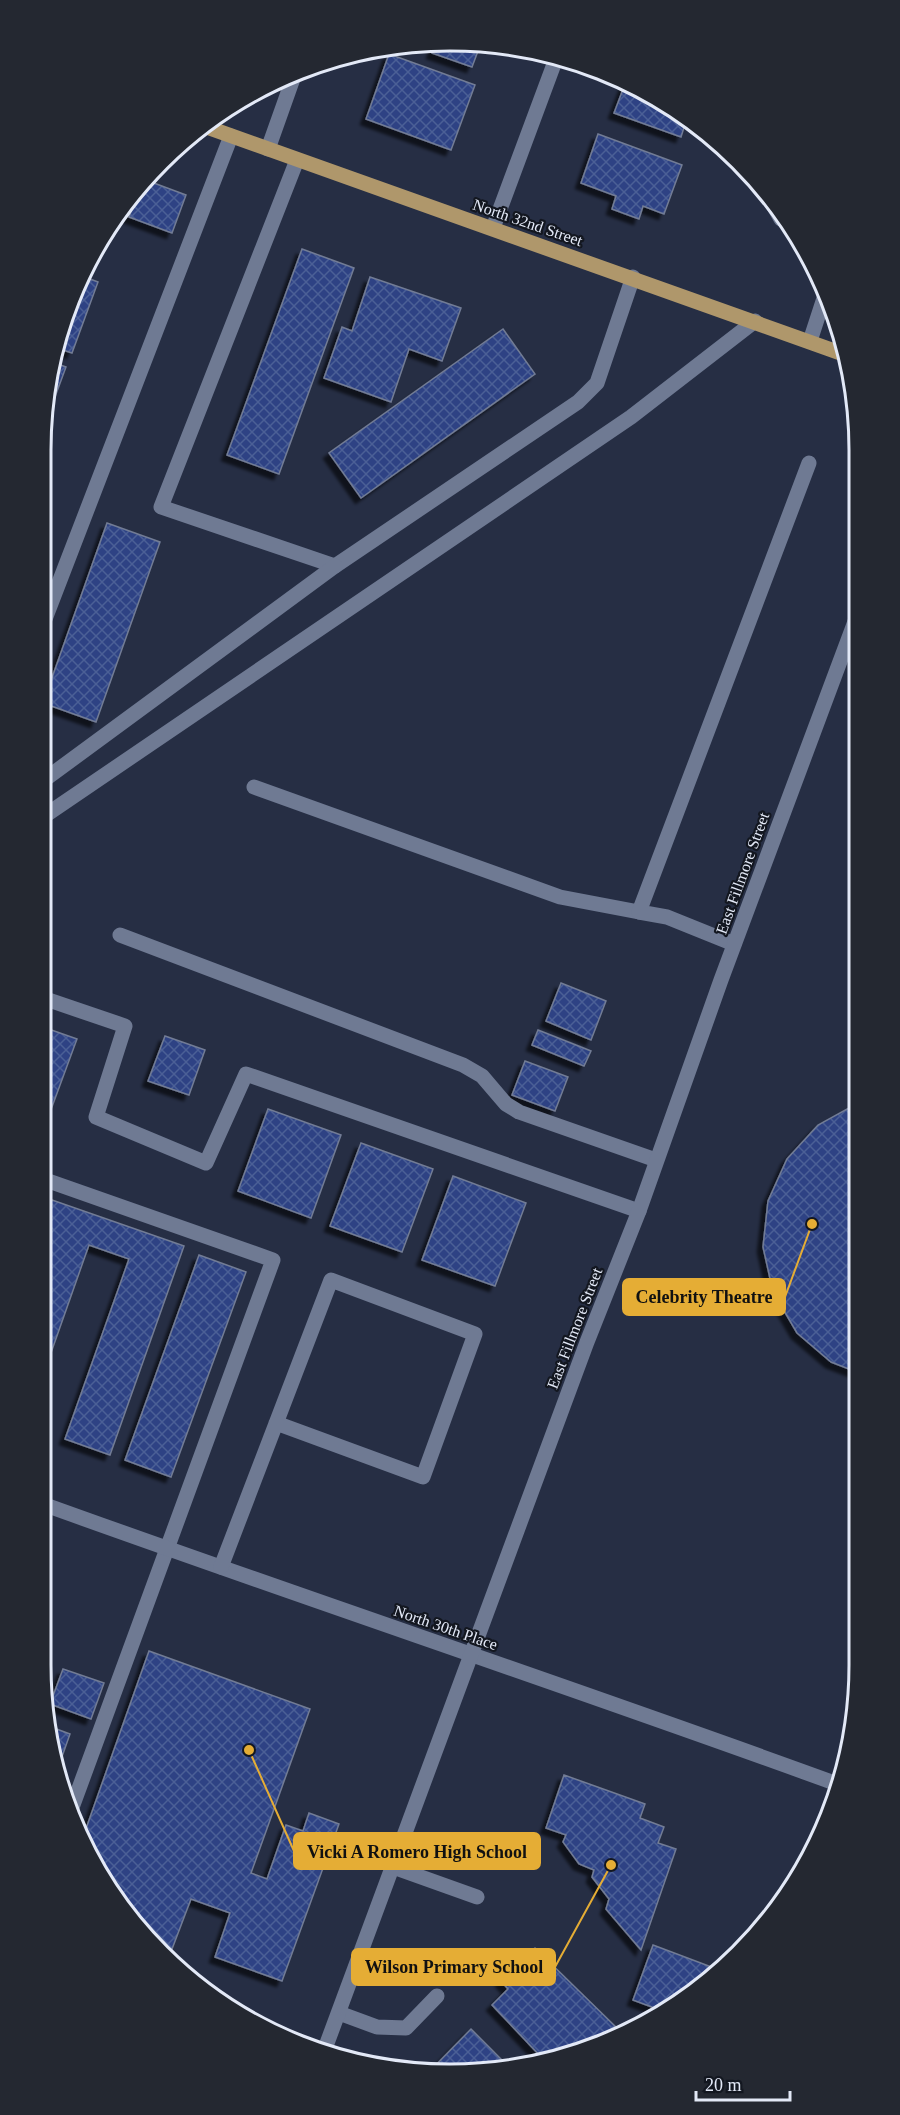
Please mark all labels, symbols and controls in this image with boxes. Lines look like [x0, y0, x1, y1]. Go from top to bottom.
street label: North 32nd Street [471, 196, 585, 249]
street label: East Fillmore Street [713, 810, 773, 936]
street label: East Fillmore Street [544, 1265, 606, 1391]
callout: Celebrity Theatre [623, 1279, 785, 1315]
text: Celebrity Theatre [636, 1287, 772, 1307]
street label: North 30th Place [392, 1602, 500, 1653]
callout: Vicki A Romero High School [294, 1833, 540, 1869]
text: Vicki A Romero High School [307, 1842, 527, 1862]
callout: Wilson Primary School [352, 1949, 555, 1985]
text: Wilson Primary School [365, 1957, 543, 1977]
scale bar [696, 2064, 790, 2102]
text: 20 m [705, 2075, 742, 2095]

